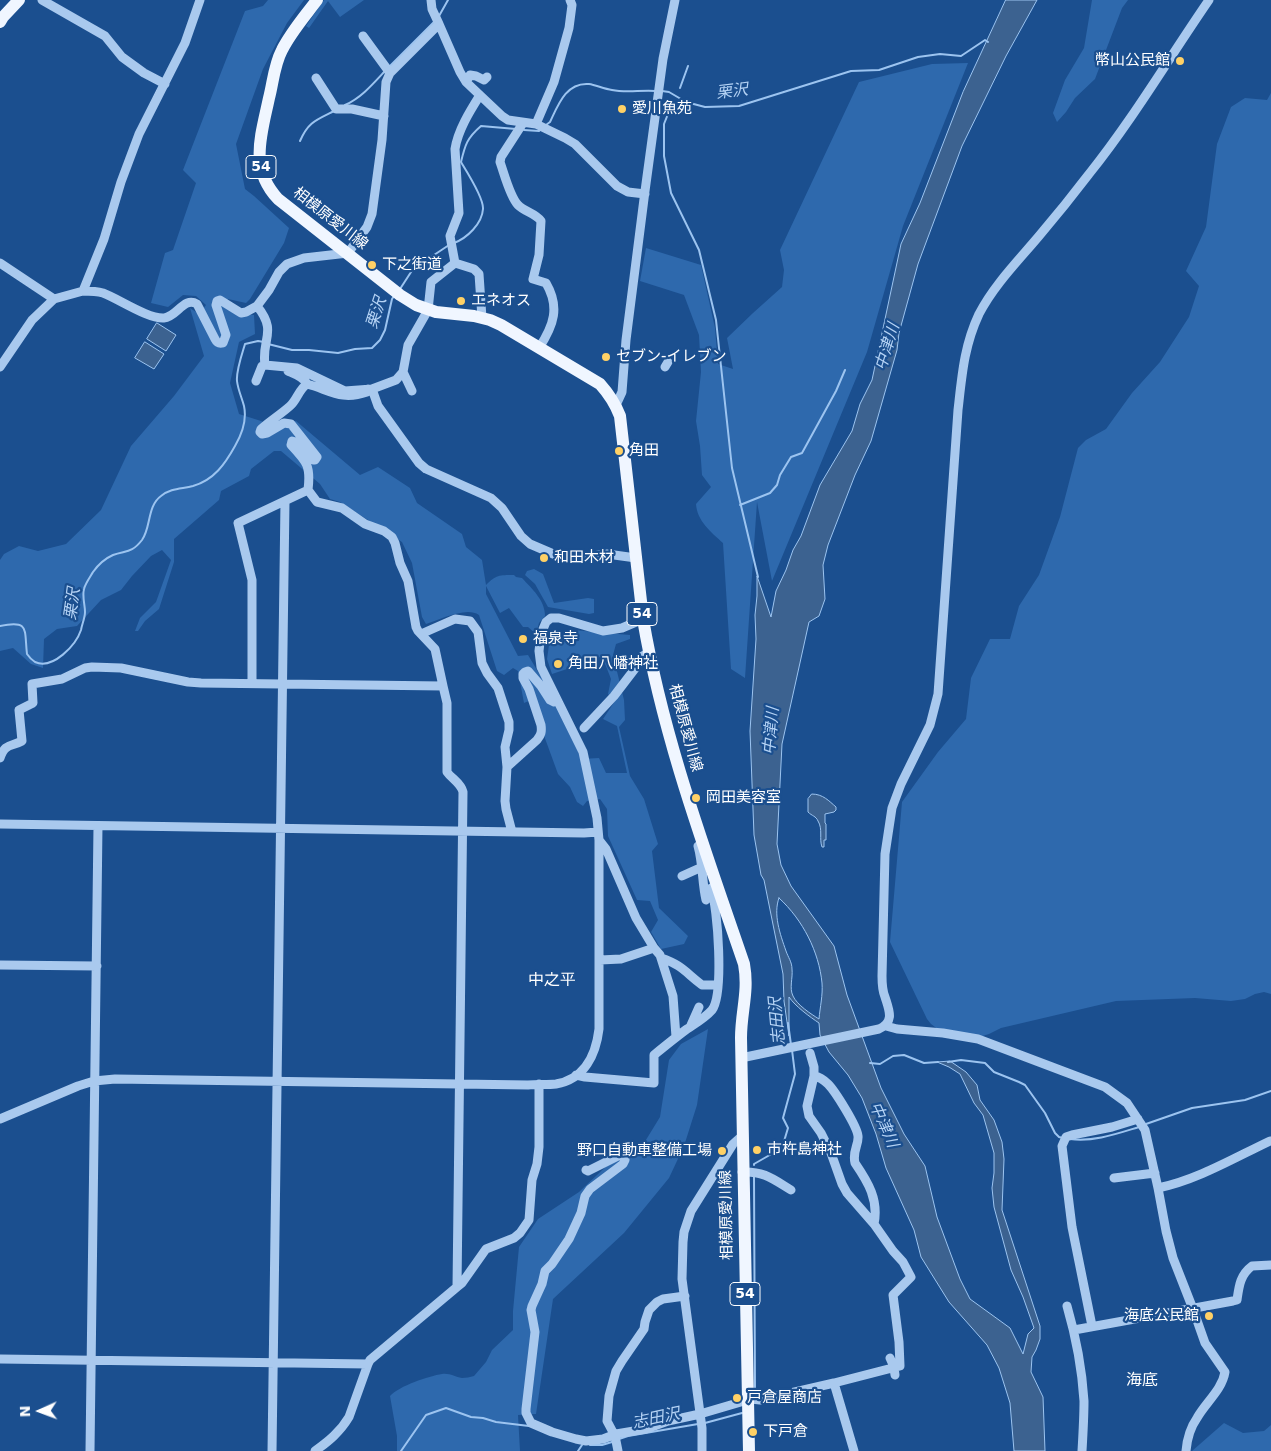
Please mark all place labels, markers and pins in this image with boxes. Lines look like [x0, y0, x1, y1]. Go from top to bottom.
place label: 幣山公民館 [1095, 52, 1170, 70]
marker: 幣山公民館 [1174, 55, 1186, 67]
place label: 愛川魚苑 [632, 100, 692, 118]
marker: 愛川魚苑 [616, 103, 628, 115]
place label: 下之街道 [382, 256, 442, 274]
marker: 下之街道 [366, 259, 378, 271]
place label: エネオス [471, 292, 531, 310]
marker: エネオス [455, 295, 467, 307]
place label: セブン-イレブン [616, 348, 726, 366]
marker: セブン-イレブン [600, 351, 612, 363]
place label: 角田 [629, 442, 659, 460]
marker: 角田 [613, 445, 625, 457]
place label: 和田木材 [554, 549, 614, 567]
marker: 和田木材 [538, 552, 550, 564]
place label: 福泉寺 [533, 630, 578, 648]
marker: 福泉寺 [517, 633, 529, 645]
place label: 角田八幡神社 [568, 655, 658, 673]
marker: 角田八幡神社 [552, 658, 564, 670]
place label: 岡田美容室 [706, 789, 781, 807]
marker: 岡田美容室 [690, 792, 702, 804]
place label: 市杵島神社 [767, 1141, 842, 1159]
place label: 野口自動車整備工場 [577, 1142, 712, 1160]
marker: 市杵島神社 [751, 1144, 763, 1156]
marker: 野口自動車整備工場 [716, 1145, 728, 1157]
place label: 海底公民館 [1124, 1307, 1199, 1325]
marker: 海底公民館 [1203, 1310, 1215, 1322]
place label: 戸倉屋商店 [747, 1389, 822, 1407]
marker: 戸倉屋商店 [731, 1392, 743, 1404]
place label: 下戸倉 [763, 1423, 808, 1441]
marker: 下戸倉 [747, 1426, 759, 1438]

